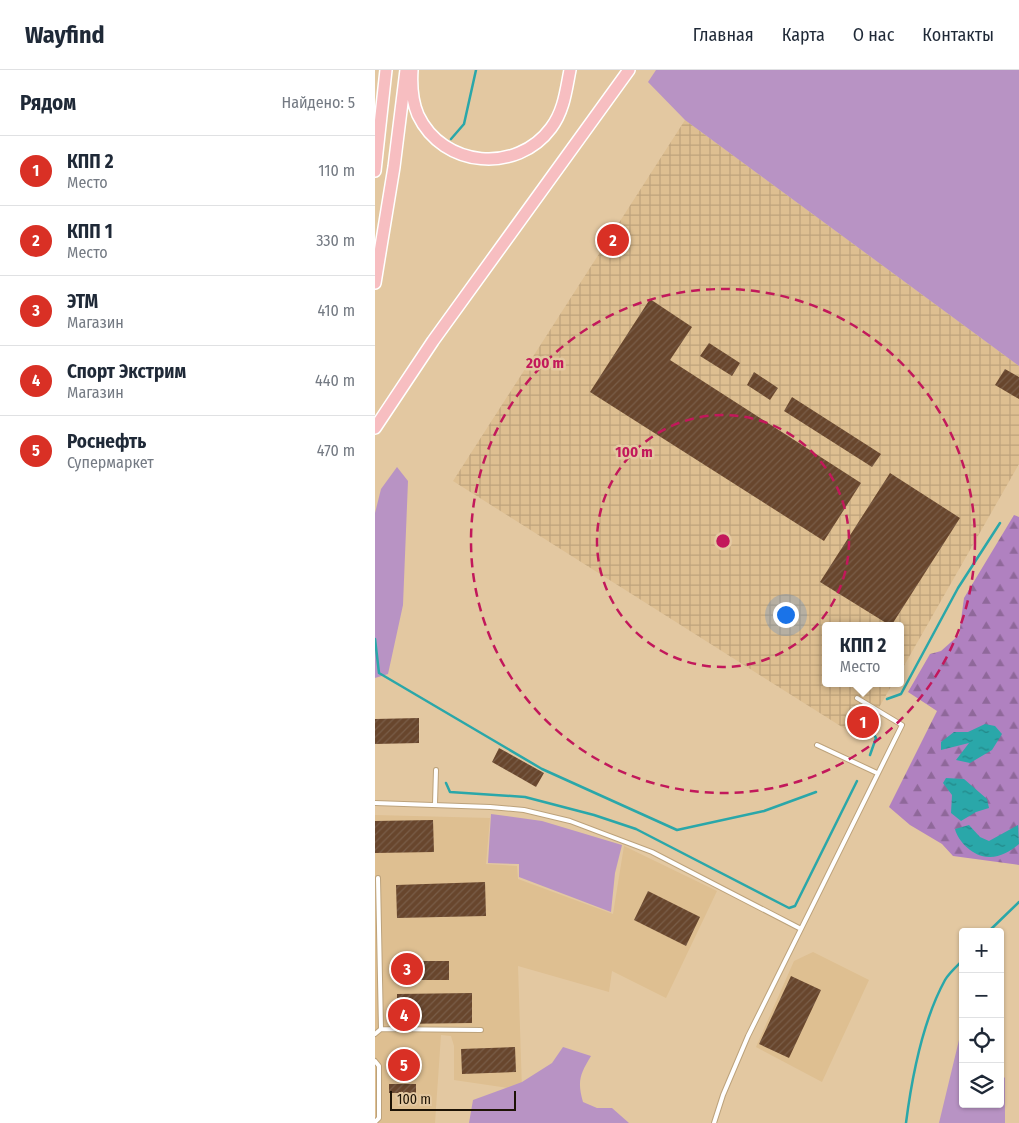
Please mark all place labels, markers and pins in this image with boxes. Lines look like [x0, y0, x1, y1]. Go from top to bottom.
pin: 2 [597, 221, 629, 259]
centre of rings [714, 532, 732, 550]
pin: 1 [847, 703, 879, 741]
pin: 3 [391, 950, 423, 988]
pin: 4 [388, 996, 420, 1034]
pin: 5 [388, 1046, 420, 1084]

